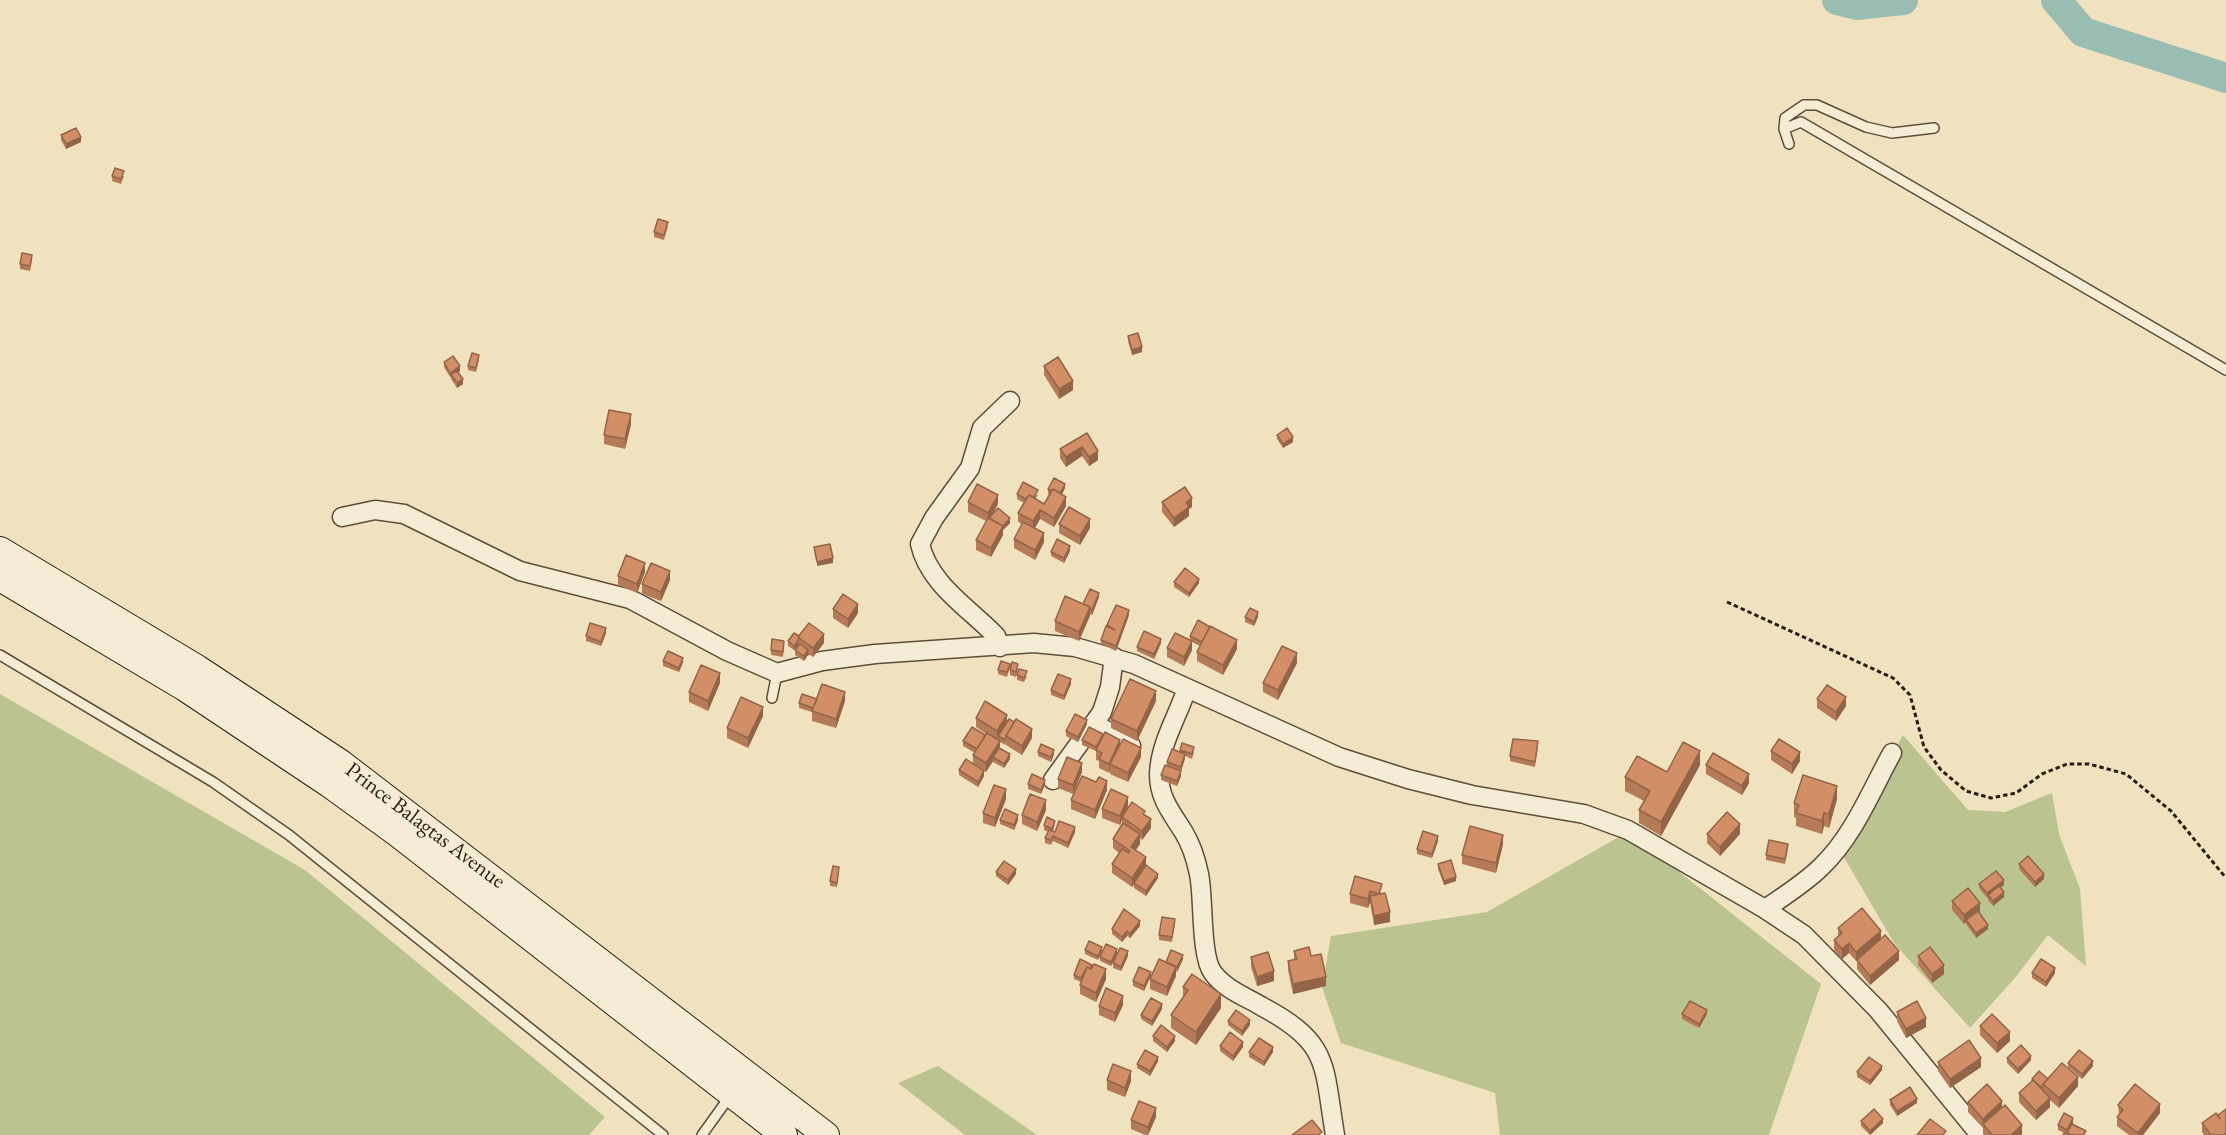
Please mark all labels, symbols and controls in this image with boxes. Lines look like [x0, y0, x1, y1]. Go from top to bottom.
street label: Prince Balagtas Avenue [340, 757, 510, 895]

